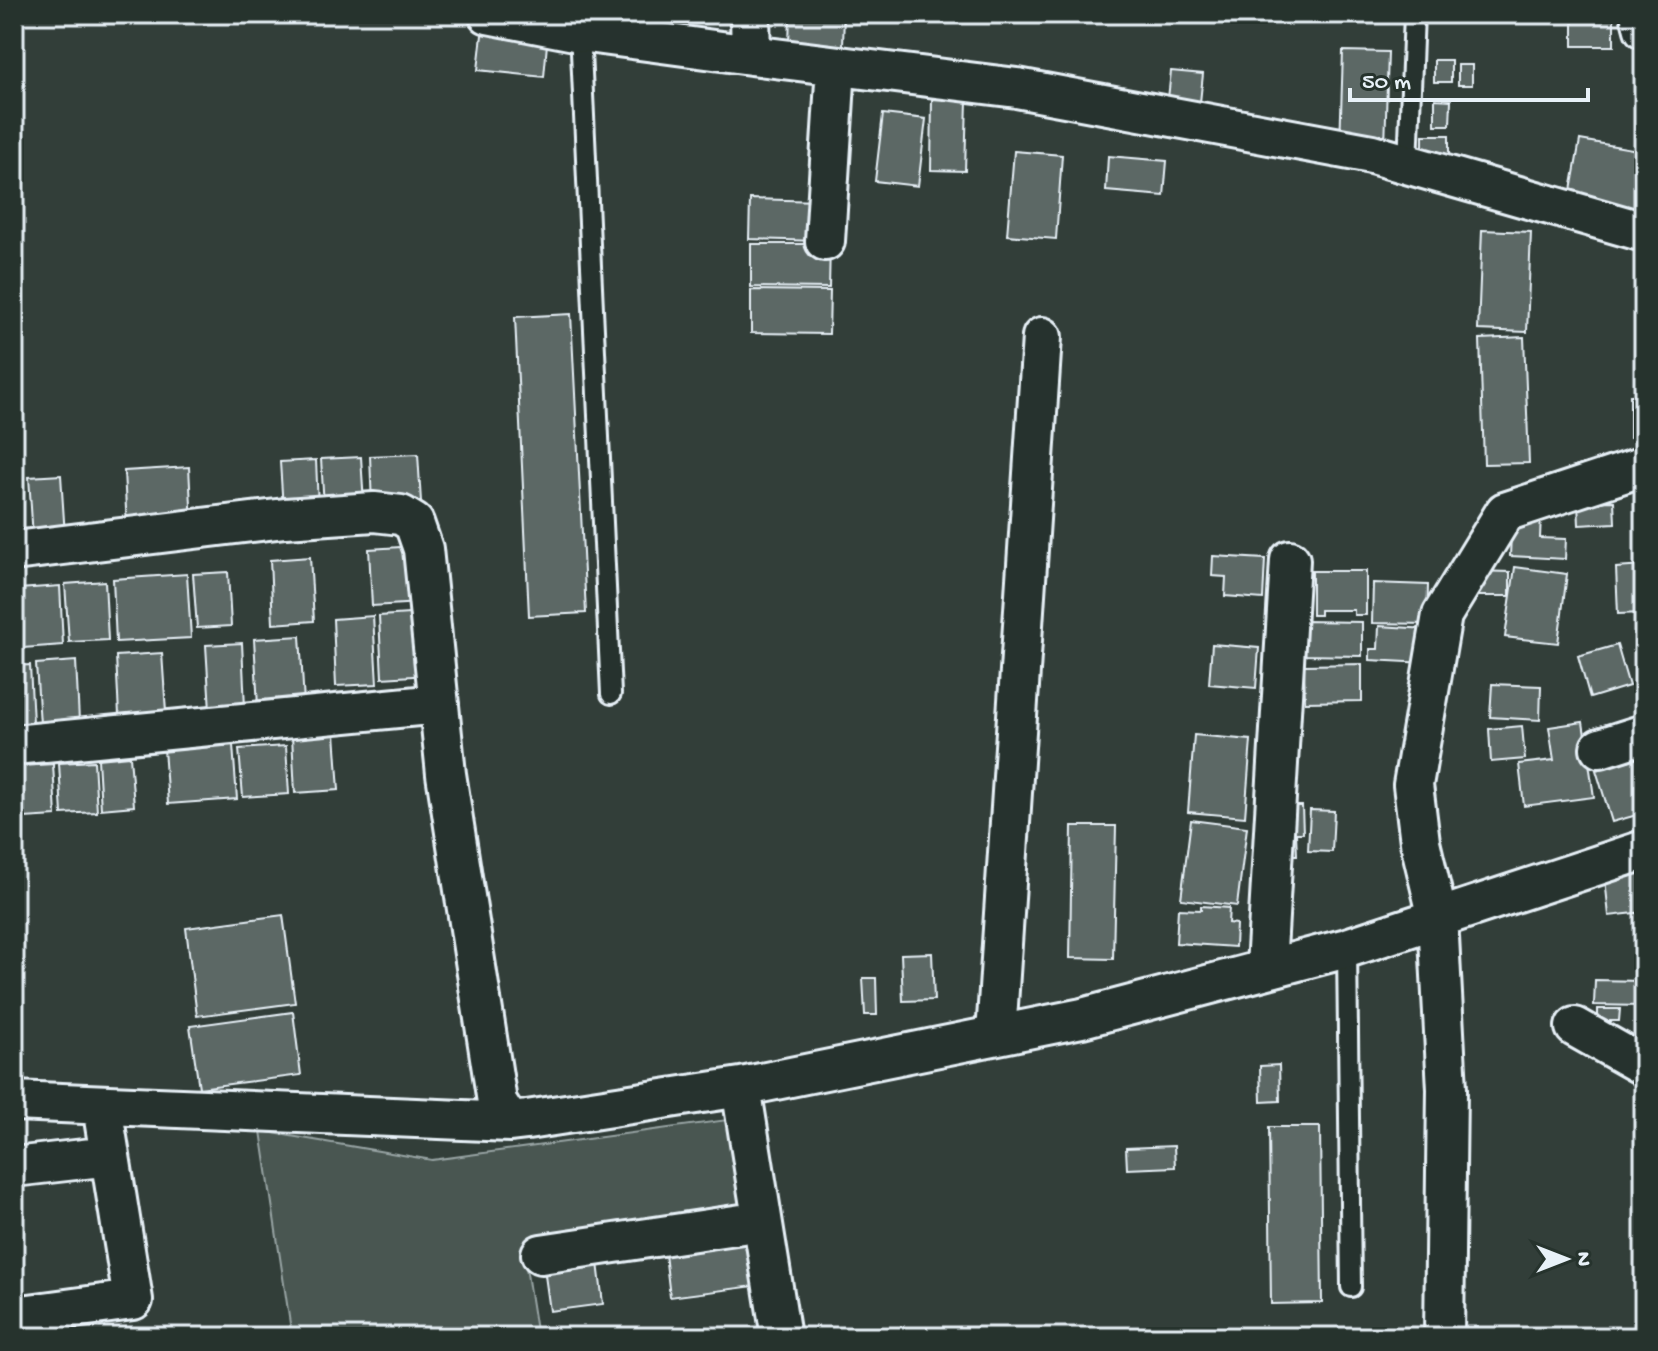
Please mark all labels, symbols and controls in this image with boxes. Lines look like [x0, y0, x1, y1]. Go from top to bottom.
scale bar [1350, 52, 1588, 102]
text: 50 m [1362, 69, 1411, 98]
north arrow [1526, 1219, 1606, 1299]
text: N [1569, 1252, 1595, 1266]

